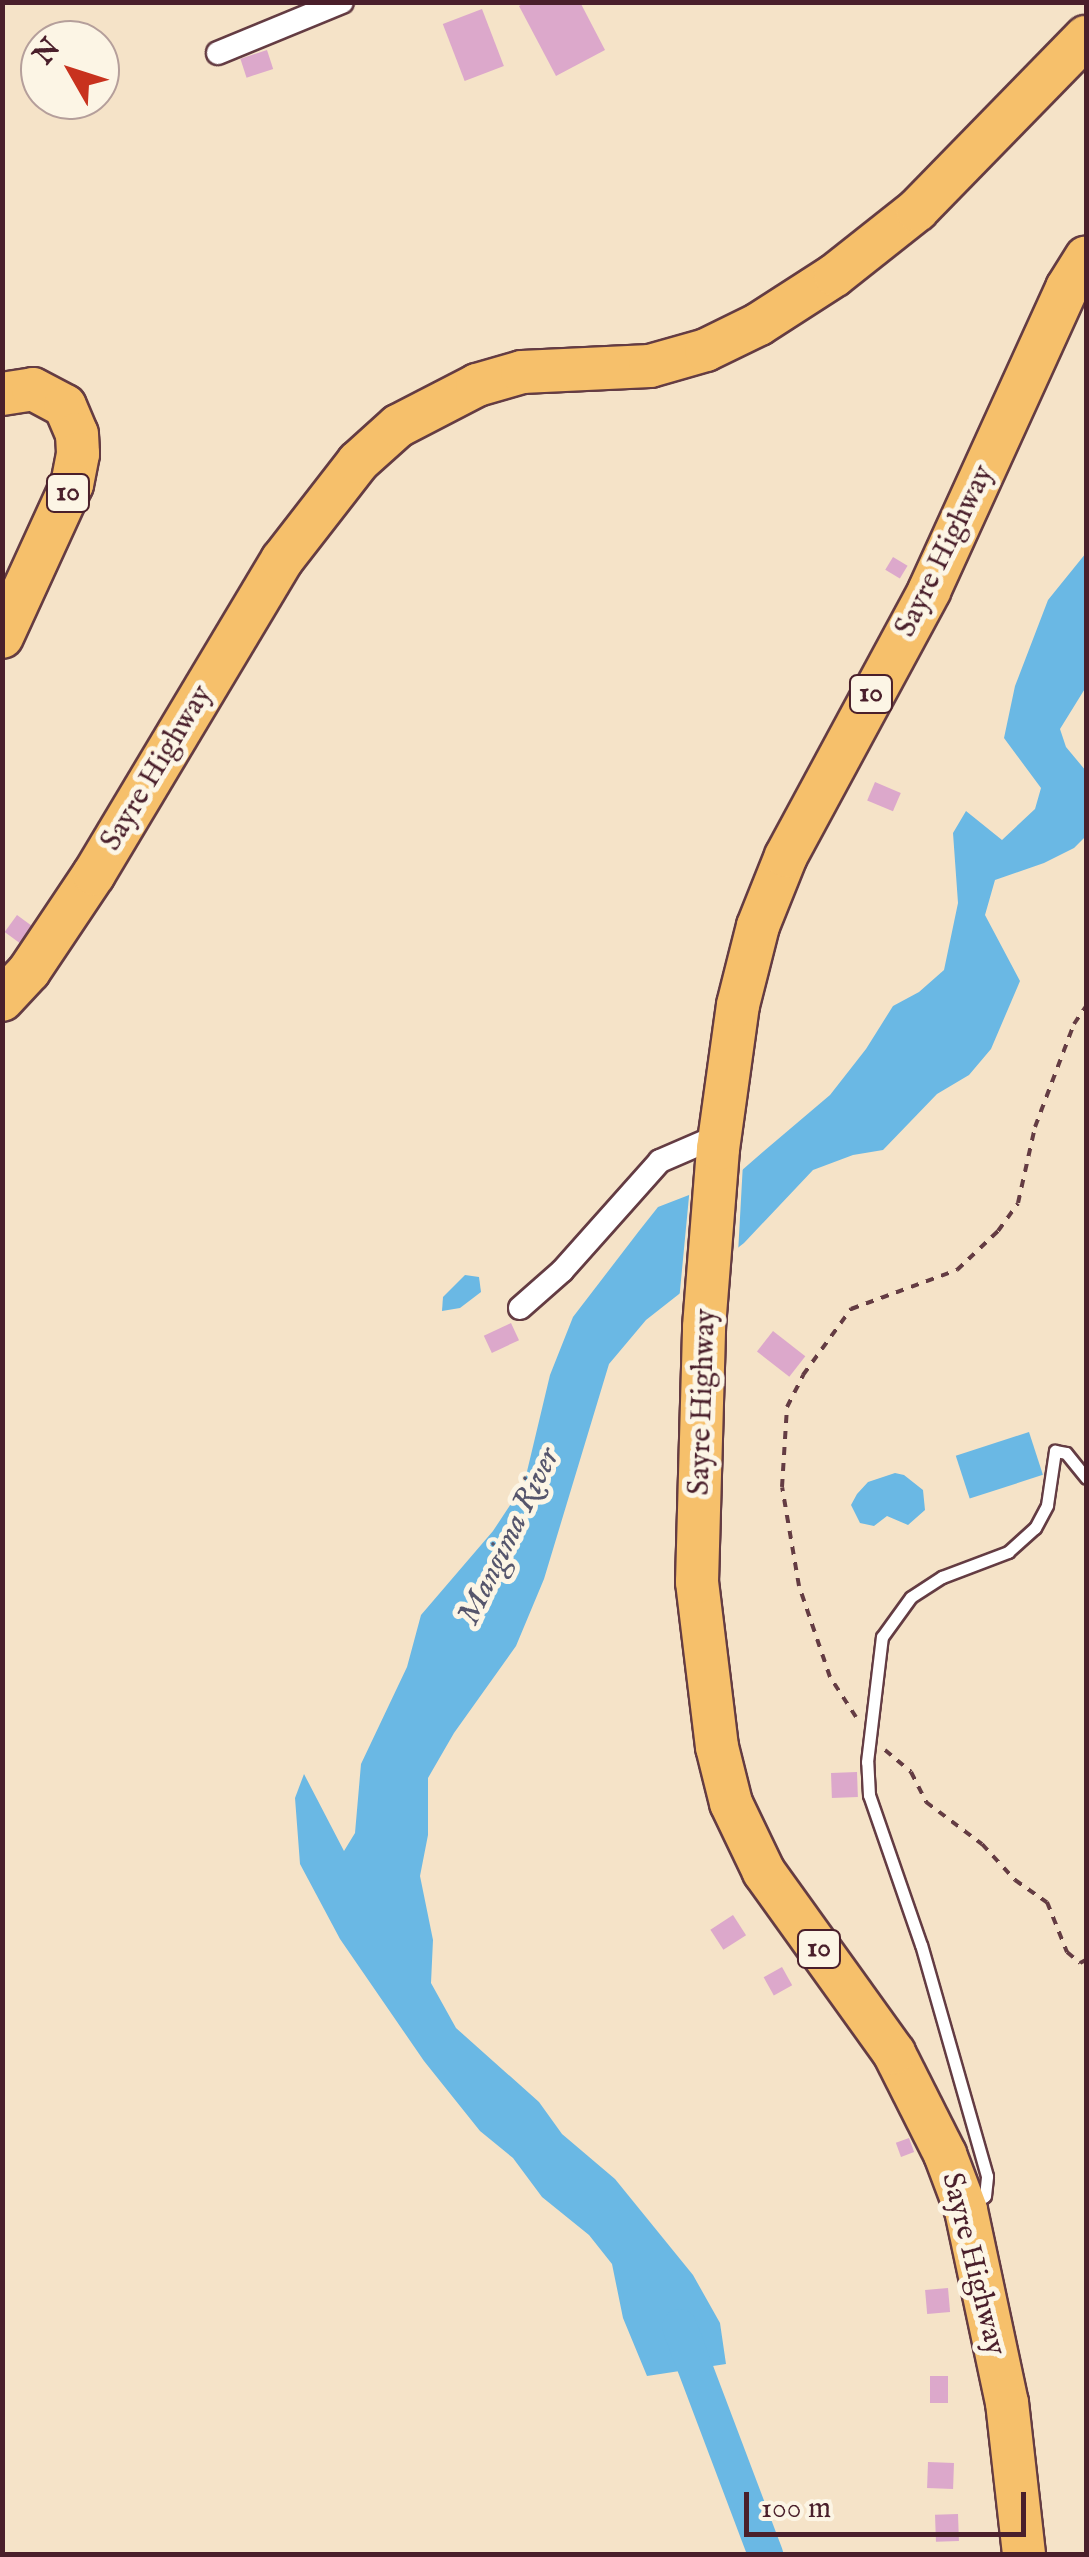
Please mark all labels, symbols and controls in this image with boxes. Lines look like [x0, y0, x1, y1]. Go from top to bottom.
north arrow [20, 20, 120, 120]
text: N [27, 32, 69, 73]
street label: Sayre Highway [888, 459, 1002, 643]
road number: 10 [46, 470, 90, 516]
road number: 10 [848, 671, 894, 717]
street label: Sayre Highway [93, 679, 221, 857]
street label: Sayre Highway [682, 1308, 724, 1496]
water label: Mangima River [451, 1442, 569, 1632]
road number: 10 [796, 1926, 842, 1972]
street label: Sayre Highway [933, 2169, 1013, 2359]
scale bar [749, 2472, 1032, 2534]
text: 100 m [761, 2490, 831, 2528]

